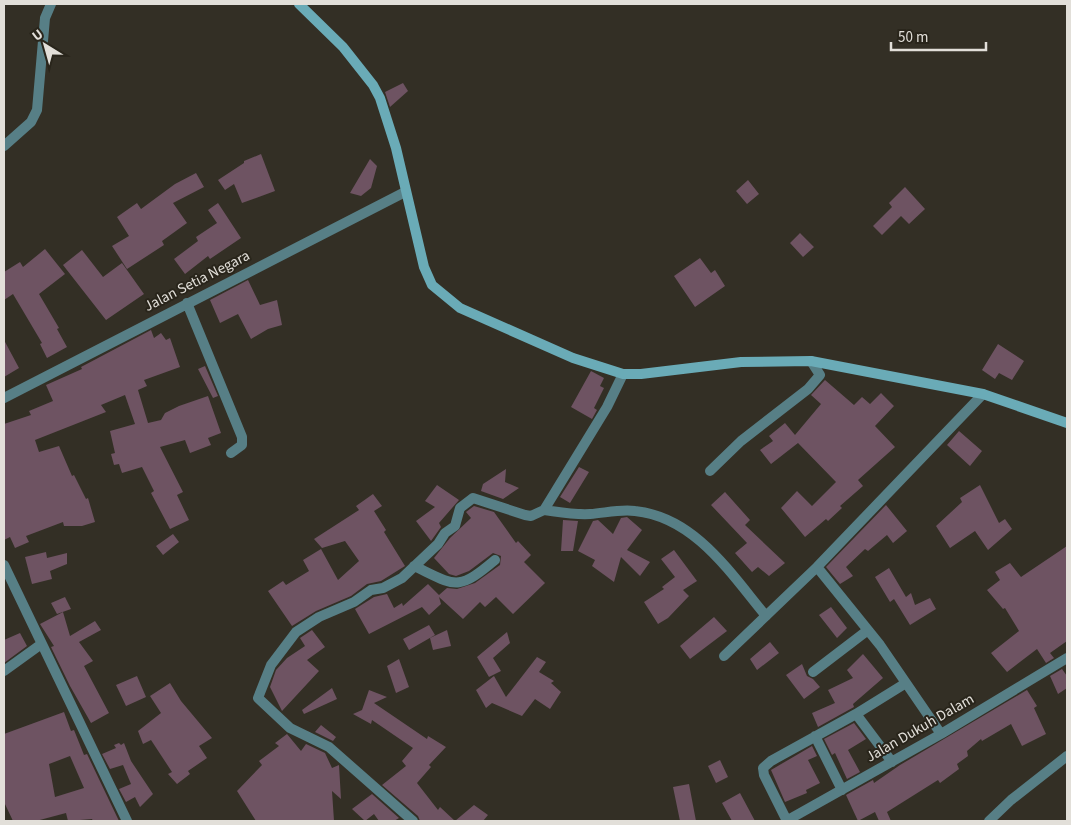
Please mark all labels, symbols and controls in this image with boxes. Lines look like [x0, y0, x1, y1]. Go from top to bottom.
north arrow [20, 20, 70, 70]
scale bar [891, 20, 986, 52]
text: U [28, 25, 48, 46]
text: 50 m [898, 27, 928, 48]
street label: Jalan Setia Negara [140, 245, 254, 317]
street label: Jalan Dukuh Dalam [862, 688, 978, 768]

